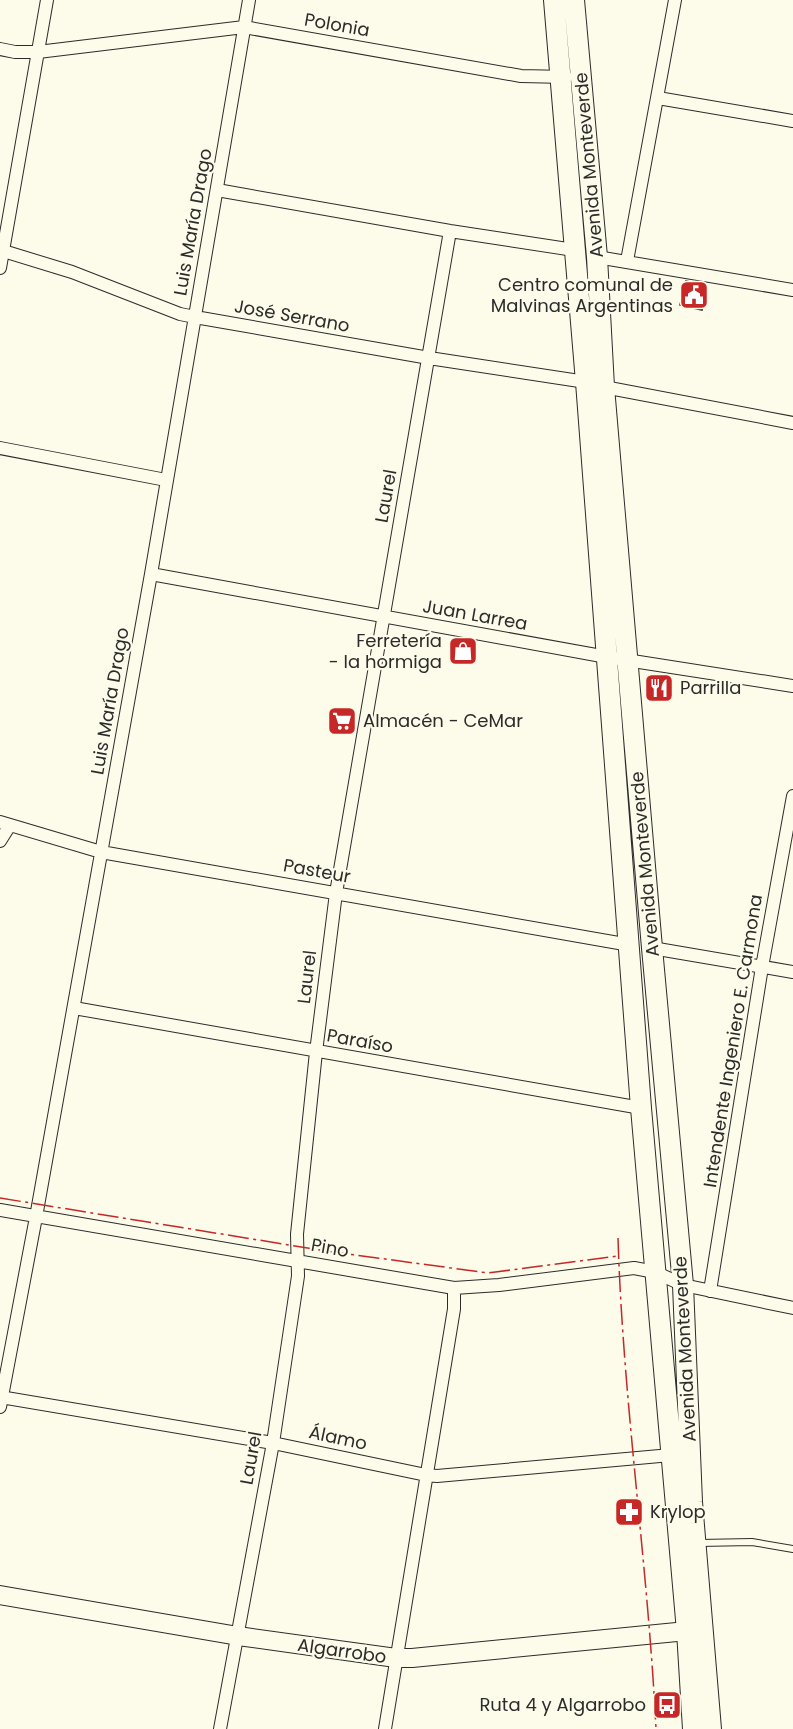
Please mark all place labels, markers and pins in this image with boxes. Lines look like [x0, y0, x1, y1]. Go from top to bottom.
place label: Centro comunal de Malvinas Argentinas [491, 272, 673, 318]
public building icon: Centro comunal de Malvinas Argentinas [678, 279, 710, 311]
place label: Ferretería - la hormiga [329, 628, 442, 674]
shop icon: Ferretería - la hormiga [447, 635, 479, 667]
restaurant icon: Parrilla [643, 672, 675, 704]
place label: Parrilla [680, 675, 741, 700]
supermarket icon: Almacén - CeMar [326, 705, 358, 737]
place label: Almacén - CeMar [363, 708, 523, 733]
pharmacy icon: Krylop [613, 1496, 645, 1528]
place label: Krylop [650, 1499, 706, 1524]
bus stop icon: Ruta 4 y Algarrobo [651, 1689, 683, 1721]
place label: Ruta 4 y Algarrobo [479, 1692, 646, 1717]

